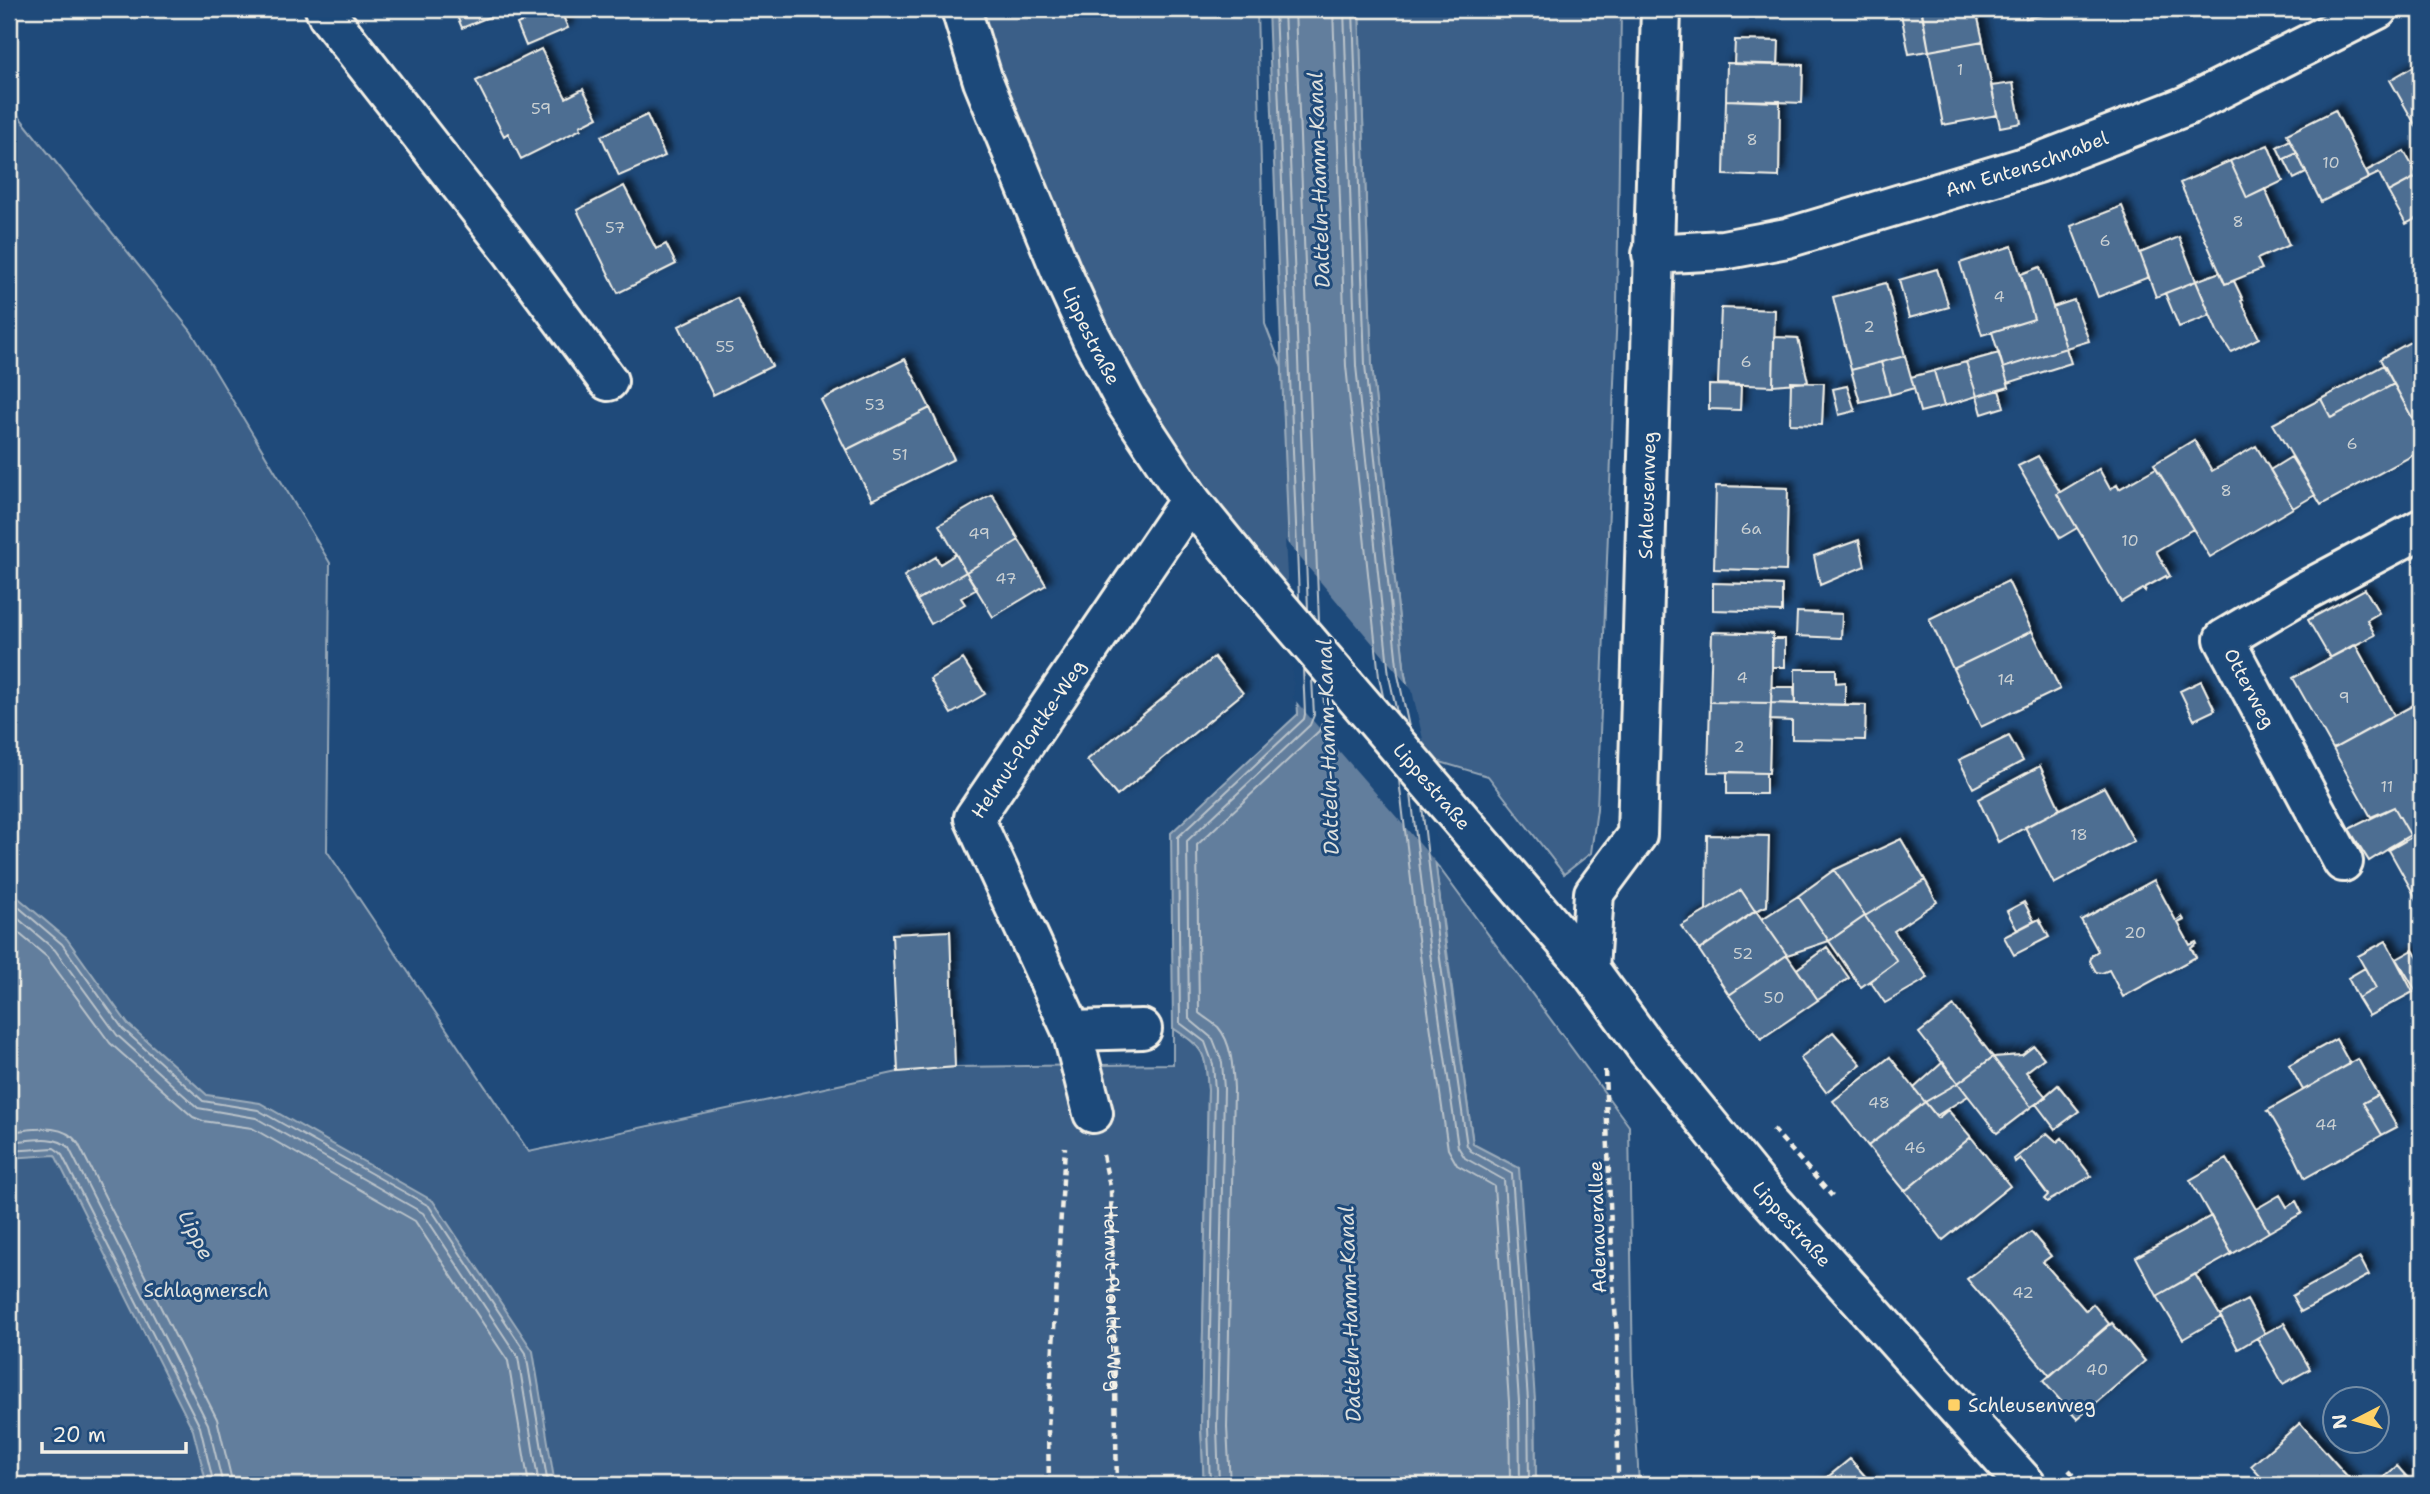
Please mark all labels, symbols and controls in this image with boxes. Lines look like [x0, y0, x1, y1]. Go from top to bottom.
house number: 1 [1957, 59, 1963, 80]
water label: Datteln-Hamm-Kanal [1301, 71, 1337, 289]
house number: 59 [531, 98, 551, 119]
street label: Am Entenschnabel [1942, 125, 2112, 203]
house number: 8 [1746, 129, 1758, 150]
house number: 10 [2322, 152, 2340, 173]
house number: 8 [2232, 211, 2244, 232]
house number: 57 [605, 217, 625, 238]
house number: 6 [2099, 230, 2111, 251]
street label: Lippestraße [1057, 282, 1126, 389]
house number: 4 [1993, 286, 2005, 307]
house number: 2 [1863, 316, 1875, 337]
house number: 55 [715, 336, 735, 357]
house number: 6 [1740, 351, 1752, 372]
house number: 53 [865, 394, 885, 415]
street label: Schleusenweg [1633, 431, 1662, 560]
house number: 6 [2346, 433, 2358, 454]
house number: 51 [892, 444, 908, 465]
house number: 8 [2220, 480, 2232, 501]
house number: 6a [1741, 518, 1761, 539]
house number: 49 [968, 523, 990, 544]
house number: 10 [2121, 530, 2139, 551]
house number: 47 [995, 568, 1017, 589]
water label: Datteln-Hamm-Kanal [1310, 638, 1346, 856]
street label: Otterweg [2218, 644, 2281, 733]
street label: Helmut-Plontke-Weg [965, 655, 1091, 823]
house number: 4 [1736, 667, 1748, 688]
house number: 14 [1997, 669, 2015, 690]
house number: 9 [2338, 687, 2350, 708]
house number: 2 [1733, 736, 1745, 757]
street label: Lippestraße [1387, 738, 1476, 835]
house number: 11 [2381, 776, 2393, 797]
house number: 18 [2070, 824, 2088, 845]
house number: 20 [2124, 922, 2146, 943]
house number: 52 [1733, 943, 1753, 964]
house number: 50 [1764, 987, 1784, 1008]
house number: 48 [1868, 1092, 1890, 1113]
house number: 44 [2315, 1114, 2337, 1135]
house number: 46 [1904, 1137, 1926, 1158]
street label: Adenauerallee [1583, 1160, 1612, 1294]
street label: Lippestraße [1747, 1176, 1837, 1272]
street label: Helmut-Plontke-Weg [1098, 1204, 1127, 1392]
water label: Lippe [172, 1205, 220, 1265]
water label: Datteln-Hamm-Kanal [1332, 1205, 1368, 1423]
park label: Schlagmersch [143, 1278, 269, 1303]
house number: 42 [2012, 1282, 2034, 1303]
house number: 40 [2086, 1359, 2108, 1380]
north arrow [2322, 1386, 2392, 1456]
place label: Schleusenweg [1968, 1393, 2096, 1418]
marker: Schleusenweg [1946, 1397, 1962, 1413]
scale bar [42, 1410, 186, 1454]
text: N [2326, 1413, 2353, 1431]
text: 20 m [52, 1421, 106, 1449]

